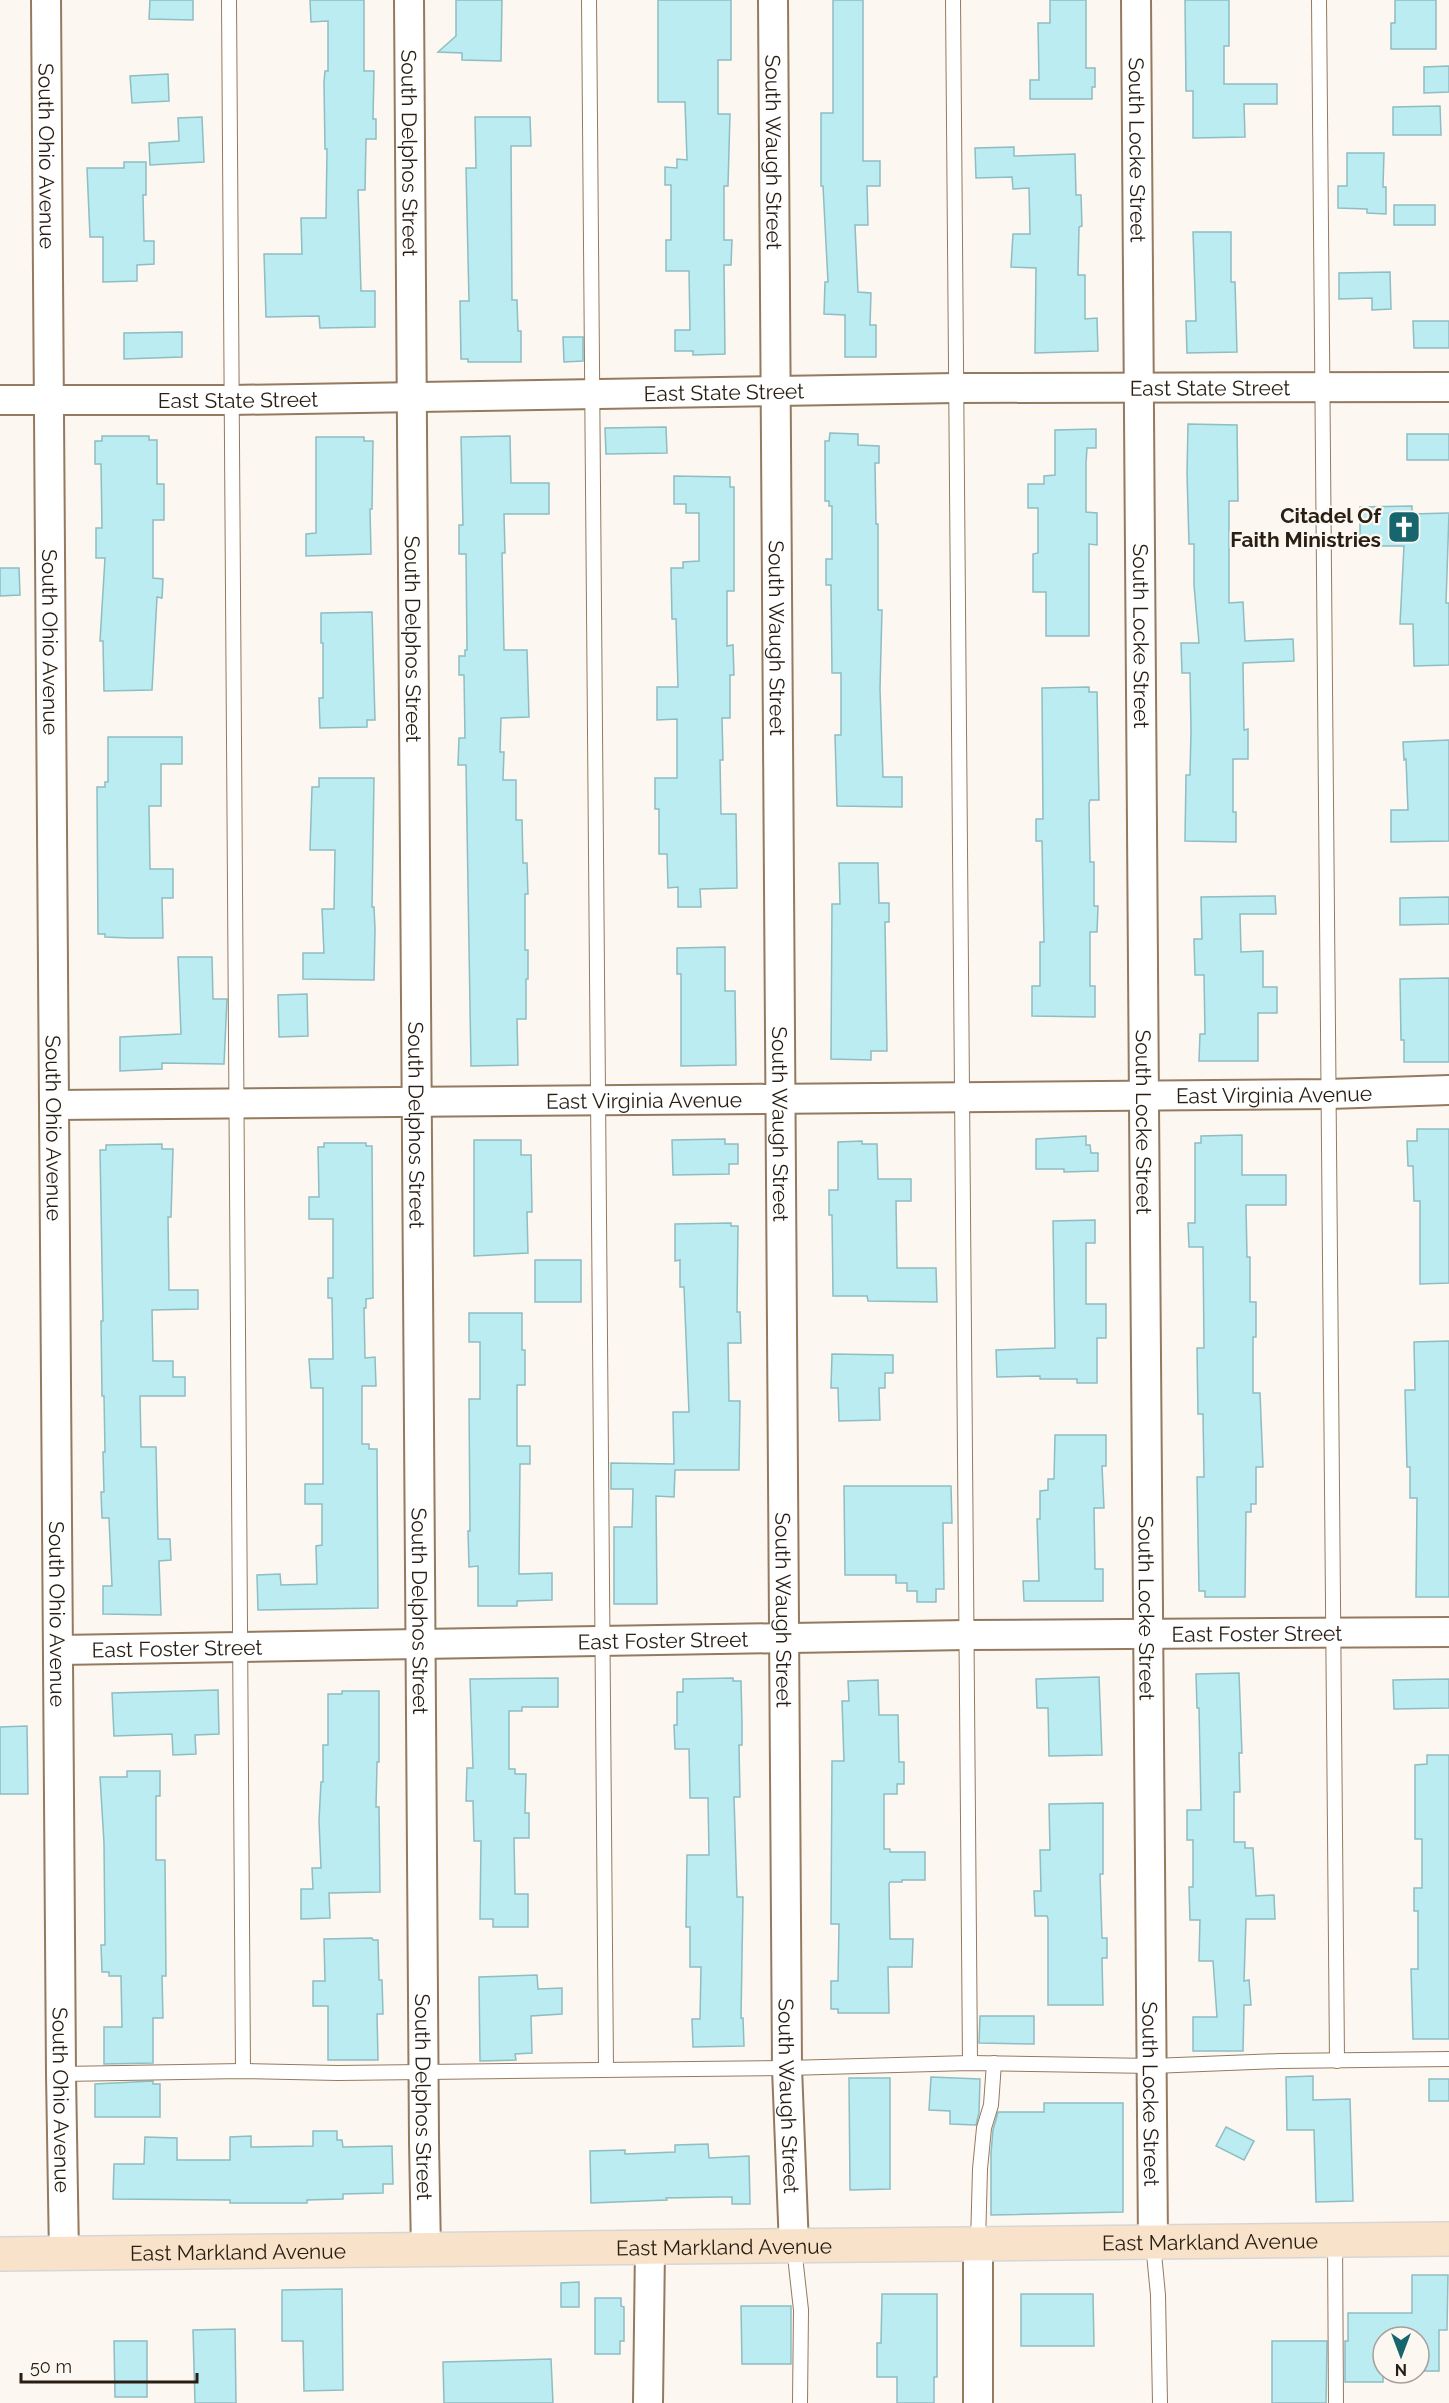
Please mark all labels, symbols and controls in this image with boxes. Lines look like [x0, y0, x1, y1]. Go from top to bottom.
street label: South Delphos Street [397, 49, 423, 257]
street label: South Waugh Street [761, 54, 787, 250]
street label: South Locke Street [1124, 57, 1151, 243]
street label: South Ohio Avenue [34, 63, 60, 249]
street label: East State Street [1130, 375, 1290, 400]
street label: East State Street [643, 378, 804, 406]
street label: East State Street [158, 386, 318, 413]
place label: Citadel Of Faith Ministries [1230, 503, 1382, 552]
church icon: Citadel Of Faith Ministries [1386, 509, 1422, 545]
street label: South Delphos Street [400, 535, 427, 743]
street label: South Waugh Street [764, 540, 790, 736]
street label: South Locke Street [1128, 543, 1155, 729]
street label: South Ohio Avenue [37, 549, 64, 735]
street label: South Delphos Street [404, 1021, 430, 1229]
street label: South Waugh Street [767, 1026, 794, 1222]
street label: South Locke Street [1131, 1029, 1157, 1215]
street label: South Ohio Avenue [41, 1035, 67, 1221]
street label: East Virginia Avenue [1176, 1080, 1372, 1108]
street label: East Virginia Avenue [546, 1087, 742, 1113]
street label: South Delphos Street [407, 1507, 434, 1715]
street label: South Waugh Street [771, 1512, 797, 1708]
street label: South Locke Street [1134, 1515, 1160, 1701]
street label: South Ohio Avenue [45, 1521, 71, 1707]
street label: East Foster Street [1171, 1620, 1342, 1646]
street label: East Foster Street [577, 1626, 749, 1654]
street label: East Foster Street [91, 1634, 263, 1662]
street label: South Delphos Street [410, 1993, 438, 2201]
street label: South Waugh Street [774, 1998, 804, 2194]
street label: South Locke Street [1138, 2001, 1165, 2187]
street label: South Ohio Avenue [48, 2007, 75, 2193]
street label: East Markland Avenue [1102, 2228, 1318, 2255]
street label: East Markland Avenue [616, 2233, 832, 2260]
street label: East Markland Avenue [130, 2238, 346, 2265]
north arrow [1371, 2325, 1431, 2385]
scale bar [21, 2346, 196, 2384]
text: 50 m [30, 2356, 72, 2377]
text: N [1395, 2360, 1407, 2379]

